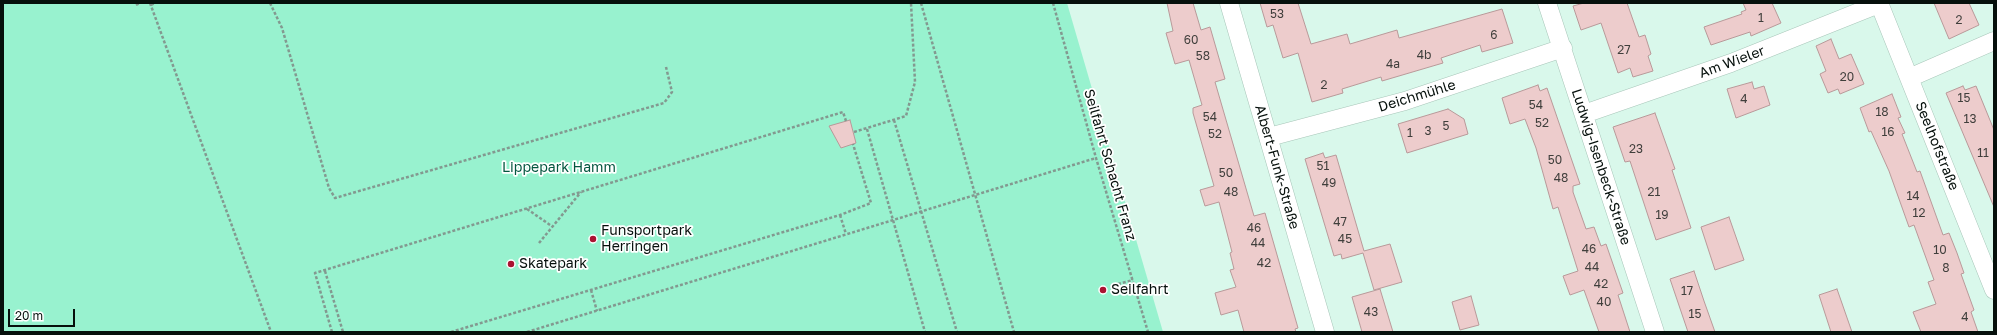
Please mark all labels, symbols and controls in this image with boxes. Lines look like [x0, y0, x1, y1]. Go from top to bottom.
house number: 53 [1270, 7, 1284, 21]
house number: 1 [1758, 11, 1764, 25]
house number: 2 [1956, 13, 1962, 27]
house number: 6 [1490, 28, 1498, 42]
house number: 60 [1184, 33, 1198, 47]
street label: Am Wieler [1697, 42, 1767, 82]
house number: 27 [1617, 43, 1631, 57]
house number: 4b [1417, 48, 1431, 62]
house number: 58 [1196, 49, 1210, 63]
house number: 4a [1386, 57, 1400, 71]
house number: 20 [1840, 70, 1854, 84]
street label: Deichmühle [1376, 76, 1458, 116]
house number: 2 [1321, 78, 1327, 92]
street label: Seilfahrt Schacht Franz [1080, 87, 1140, 243]
street label: Ludwig-Isenbeck-Straße [1568, 87, 1634, 247]
house number: 15 [1958, 91, 1970, 105]
house number: 4 [1740, 92, 1748, 106]
house number: 54 [1529, 98, 1543, 112]
street label: Seelhofstraße [1912, 99, 1962, 193]
street label: Albert-Funk-Straße [1251, 103, 1303, 231]
house number: 18 [1875, 105, 1889, 119]
house number: 54 [1203, 110, 1217, 124]
house number: 13 [1964, 112, 1976, 126]
house number: 52 [1535, 116, 1549, 130]
house number: 5 [1443, 119, 1449, 133]
house number: 3 [1424, 124, 1432, 138]
house number: 16 [1881, 125, 1895, 139]
house number: 1 [1407, 126, 1413, 140]
house number: 52 [1208, 127, 1222, 141]
house number: 23 [1629, 142, 1643, 156]
house number: 11 [1977, 146, 1989, 160]
house number: 50 [1548, 153, 1562, 167]
house number: 51 [1317, 159, 1329, 173]
park label: Lippepark Hamm [502, 160, 616, 176]
house number: 50 [1219, 166, 1233, 180]
house number: 48 [1554, 171, 1568, 185]
house number: 49 [1322, 176, 1336, 190]
house number: 48 [1224, 185, 1238, 199]
house number: 21 [1648, 185, 1660, 199]
house number: 14 [1906, 189, 1920, 203]
house number: 12 [1913, 206, 1925, 220]
house number: 19 [1655, 208, 1669, 222]
house number: 47 [1333, 215, 1347, 229]
house number: 46 [1247, 221, 1261, 235]
place label: Funsportpark Herringen [601, 223, 692, 256]
house number: 45 [1338, 232, 1352, 246]
marker: Funsportpark Herringen [588, 234, 598, 244]
house number: 44 [1251, 236, 1265, 250]
house number: 46 [1582, 242, 1596, 256]
house number: 10 [1933, 243, 1947, 257]
place label: Skatepark [519, 256, 587, 272]
house number: 42 [1257, 256, 1271, 270]
marker: Skatepark [506, 259, 516, 269]
house number: 44 [1585, 260, 1599, 274]
house number: 8 [1942, 261, 1950, 275]
house number: 42 [1594, 277, 1608, 291]
place label: Seilfahrt [1111, 282, 1169, 298]
house number: 17 [1681, 284, 1693, 298]
marker: Seilfahrt [1098, 285, 1108, 295]
house number: 40 [1597, 295, 1611, 309]
scale bar [10, 301, 77, 327]
house number: 43 [1364, 305, 1378, 319]
house number: 15 [1689, 307, 1701, 321]
text: 20 m [15, 308, 43, 323]
house number: 4 [1961, 310, 1969, 324]

